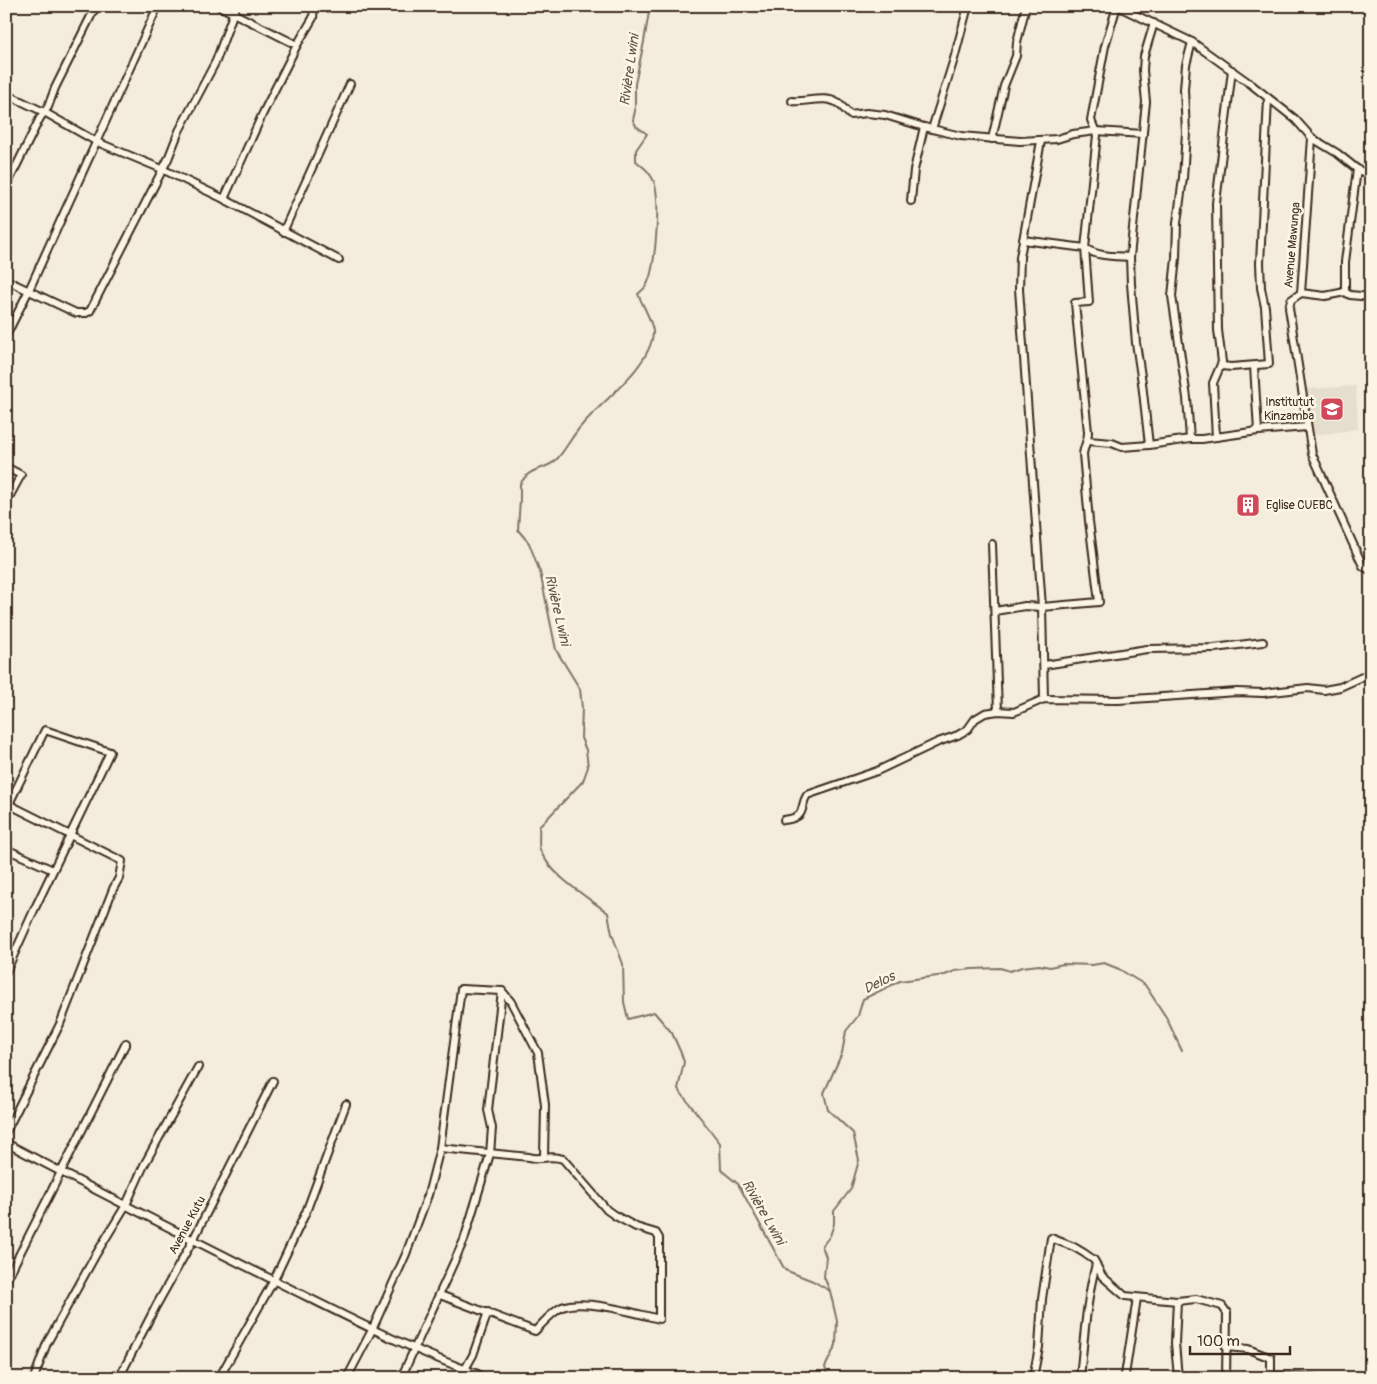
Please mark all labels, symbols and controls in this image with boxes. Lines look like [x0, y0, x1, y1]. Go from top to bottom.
water label: Rivière Lwini [616, 31, 643, 107]
street label: Avenue Mawunga [1281, 201, 1304, 289]
place label: Institutut Kinzamba [1264, 395, 1314, 424]
school or university icon: Institutut Kinzamba [1319, 396, 1345, 422]
building icon: Eglise CUEBC [1235, 492, 1261, 518]
place label: Eglise CUEBC [1266, 498, 1333, 513]
water label: Rivière Lwini [541, 573, 574, 650]
water label: Delos [861, 967, 899, 997]
water label: Rivière Lwini [738, 1177, 790, 1250]
street label: Avenue Kutu [166, 1194, 209, 1257]
scale bar [1190, 1324, 1290, 1356]
text: 100 m [1197, 1332, 1240, 1351]

